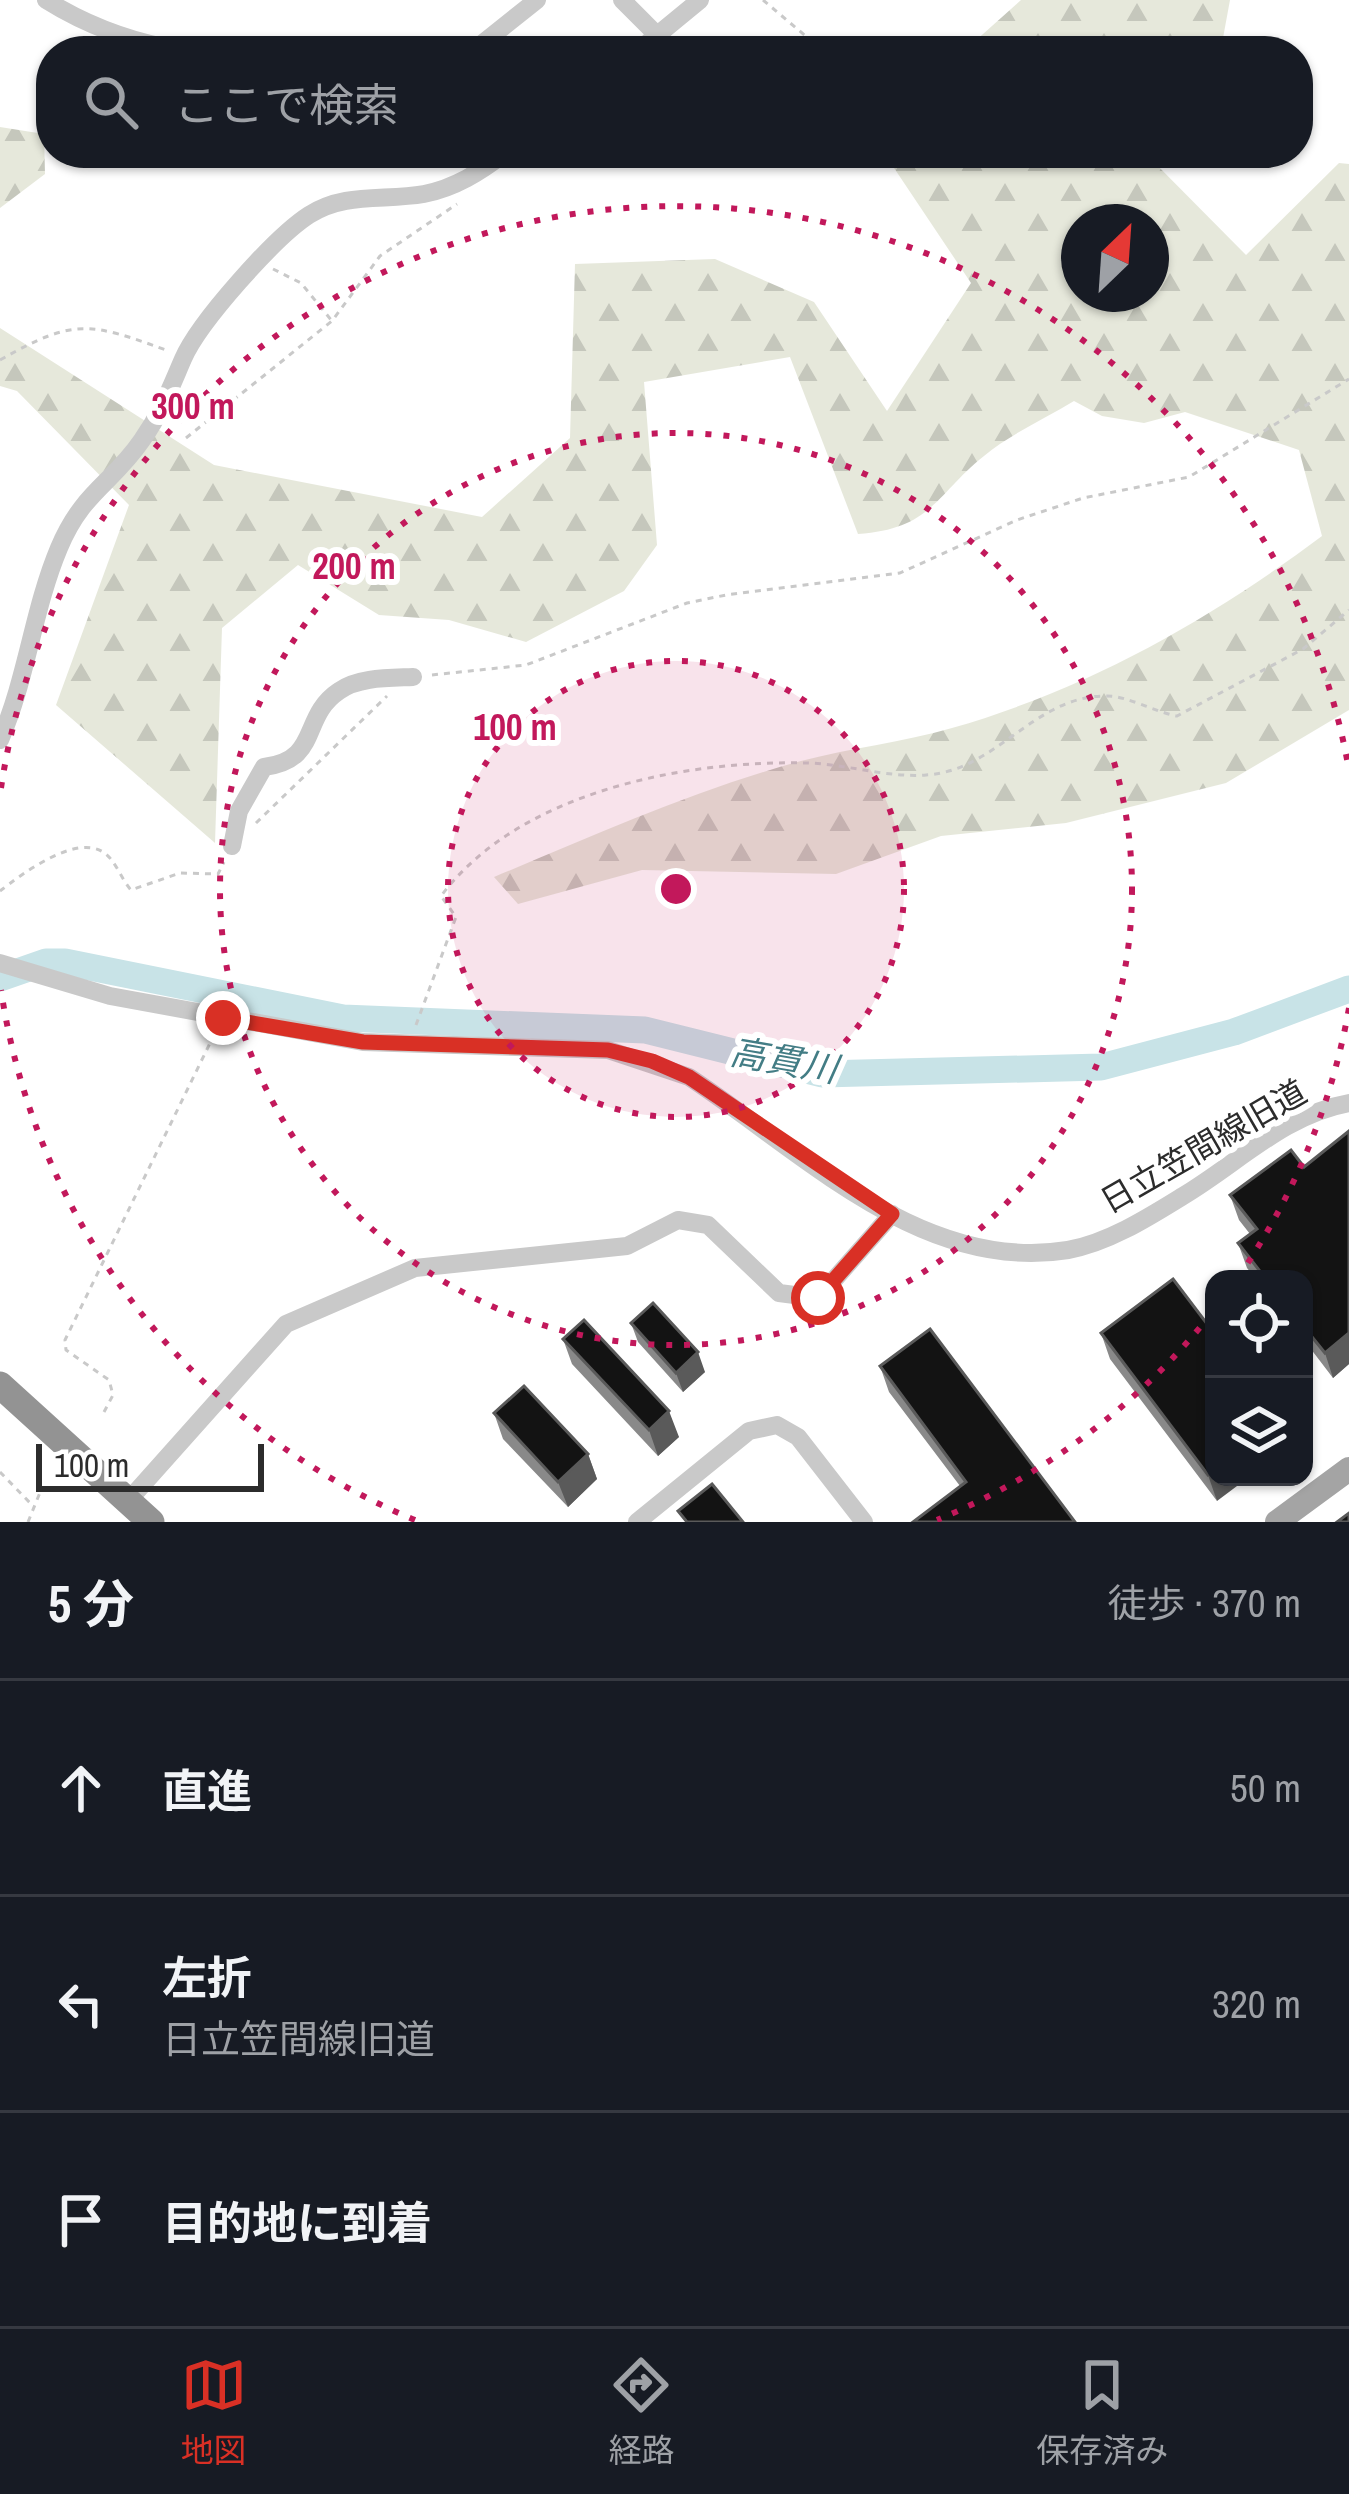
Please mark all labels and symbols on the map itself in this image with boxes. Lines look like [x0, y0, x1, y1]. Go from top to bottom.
north arrow [1061, 204, 1169, 312]
text: 300 m [151, 382, 235, 430]
text: 200 m [312, 542, 396, 590]
text: 100 m [473, 703, 557, 751]
centre of rings [655, 868, 697, 910]
route end [196, 991, 250, 1045]
water label: 高貫川 [727, 1027, 845, 1094]
street label: 日立笠間線旧道 [1092, 1069, 1314, 1223]
route start [791, 1271, 845, 1325]
scale bar [36, 1438, 264, 1491]

